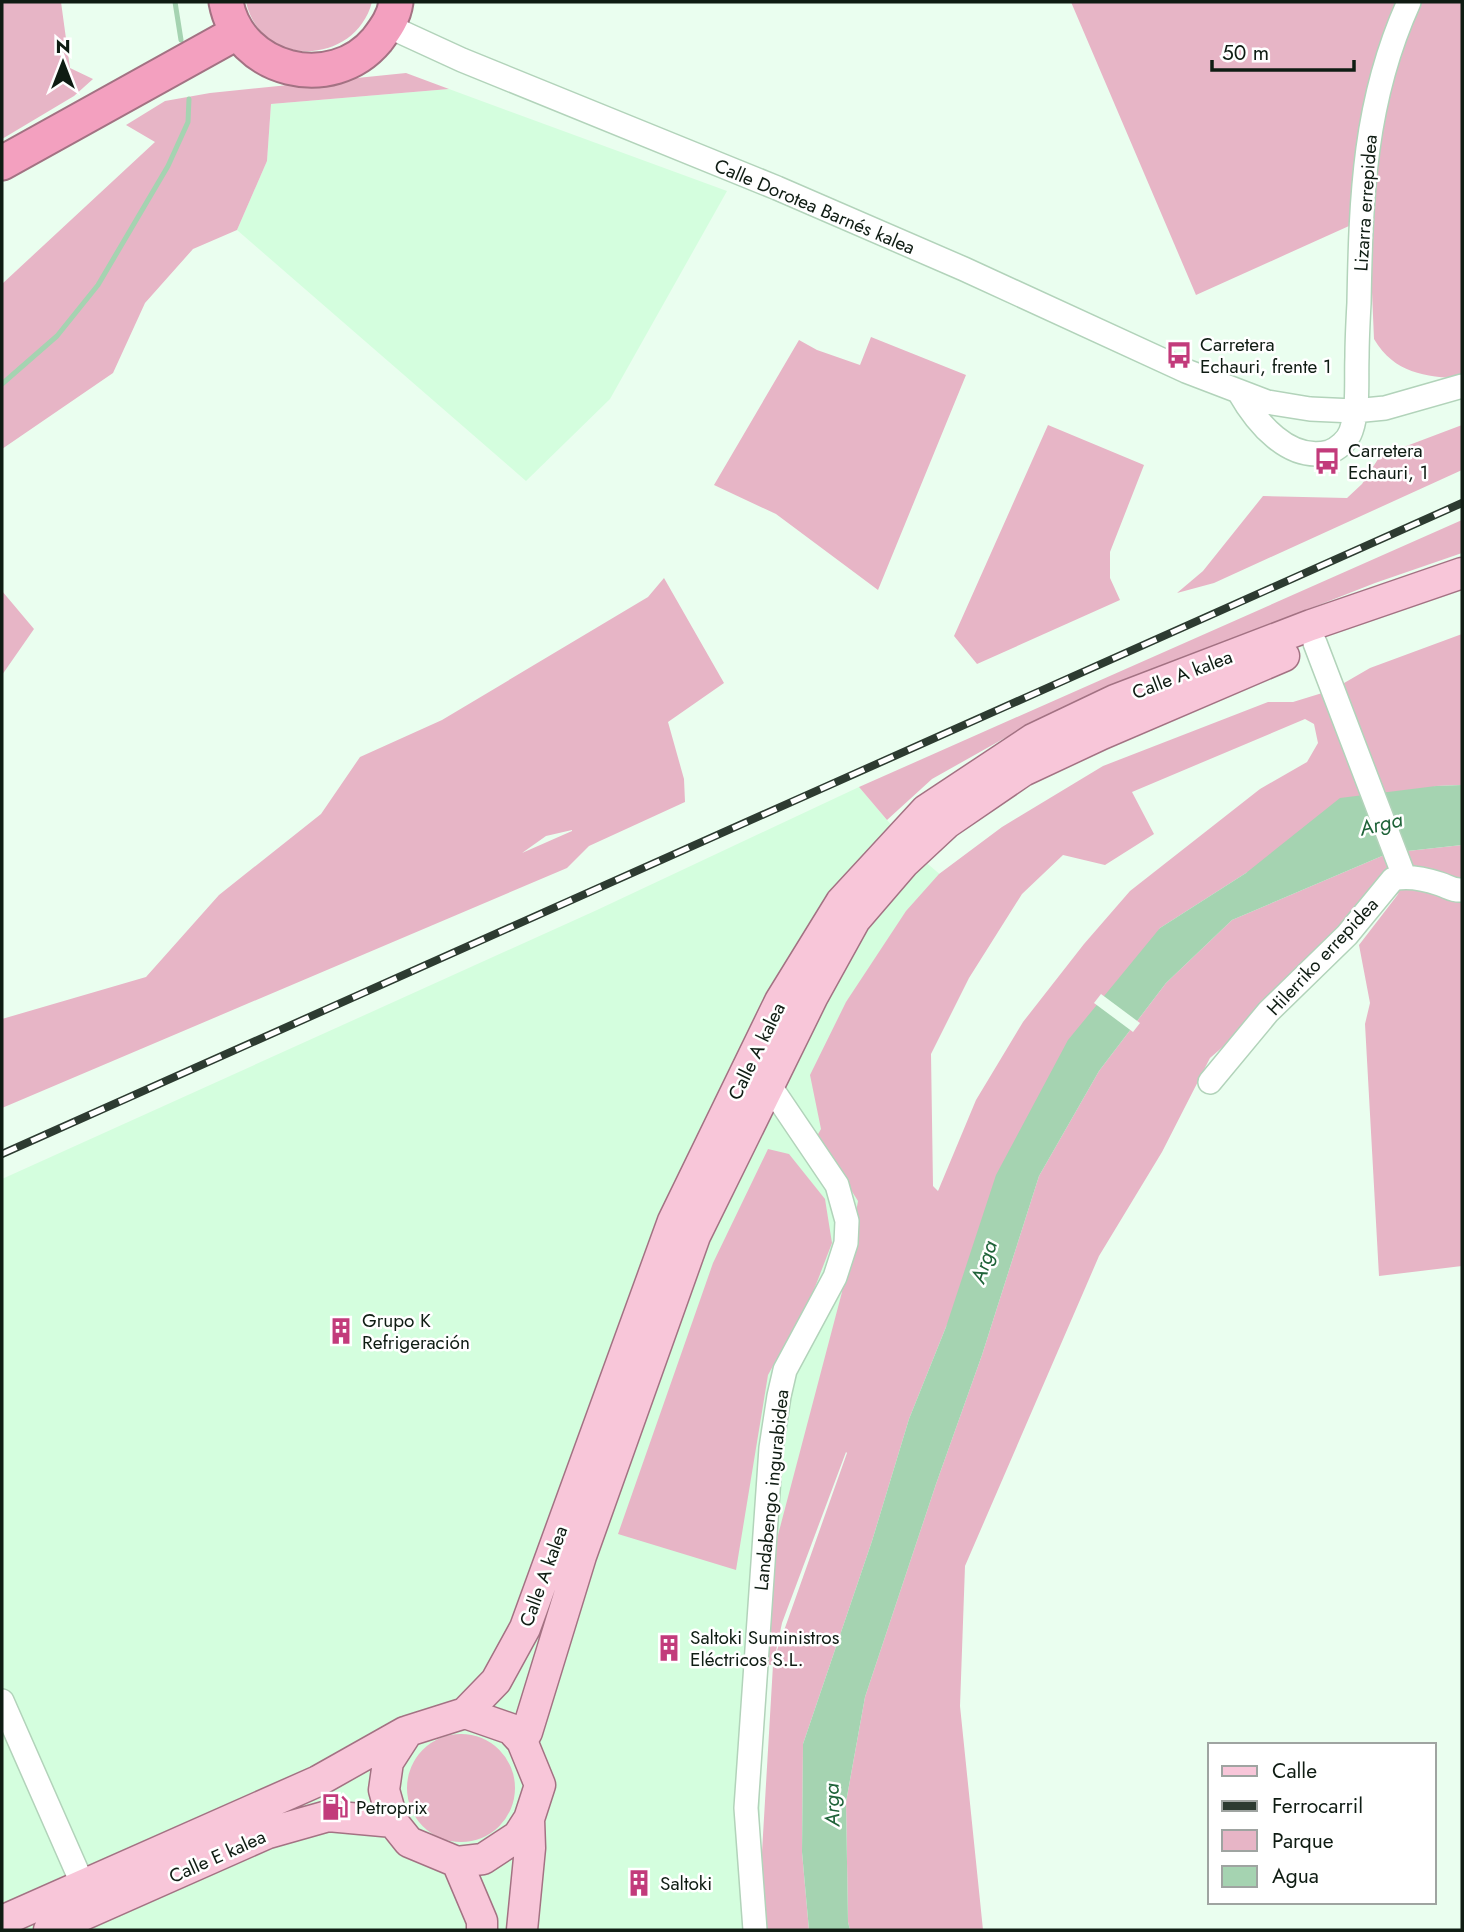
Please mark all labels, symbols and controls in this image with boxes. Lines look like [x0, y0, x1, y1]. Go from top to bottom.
north arrow [28, 28, 98, 98]
scale bar [1212, 28, 1354, 72]
text: N [55, 33, 71, 60]
text: 50 m [1222, 38, 1269, 68]
street label: Lizarra errepidea [1347, 134, 1384, 272]
street label: Calle Dorotea Barnés kalea [710, 152, 919, 261]
place label: Carretera Echauri, frente 1 [1200, 331, 1332, 380]
bus stop icon: Carretera Echauri, frente 1 [1164, 340, 1194, 370]
place label: Carretera Echauri, 1 [1348, 437, 1428, 486]
bus stop icon: Carretera Echauri, 1 [1312, 446, 1342, 476]
street label: Calle A kalea [1128, 643, 1236, 706]
water label: Arga [1356, 804, 1406, 844]
street label: Hilerriko errepidea [1260, 891, 1384, 1021]
street label: Calle A kalea [721, 998, 792, 1105]
water label: Arga [963, 1236, 1005, 1288]
place label: Grupo K Refrigeración [362, 1307, 470, 1356]
building icon: Grupo K Refrigeración [326, 1316, 356, 1346]
street label: Landabengo ingurabidea [748, 1388, 795, 1592]
street label: Calle A kalea [513, 1522, 574, 1630]
place label: Saltoki Suministros Eléctricos S.L. [690, 1624, 840, 1673]
building icon: Saltoki Suministros Eléctricos S.L. [654, 1633, 684, 1663]
legend [1208, 1743, 1436, 1904]
text: Calle [1272, 1756, 1317, 1786]
water label: Arga [817, 1783, 847, 1828]
text: Ferrocarril [1272, 1791, 1363, 1821]
fuel station icon: Petroprix [320, 1792, 350, 1822]
place label: Petroprix [356, 1794, 427, 1821]
street label: Calle E kalea [165, 1823, 270, 1890]
text: Parque [1272, 1826, 1334, 1856]
text: Agua [1272, 1861, 1319, 1891]
building icon: Saltoki [624, 1868, 654, 1898]
place label: Saltoki [660, 1870, 712, 1897]

